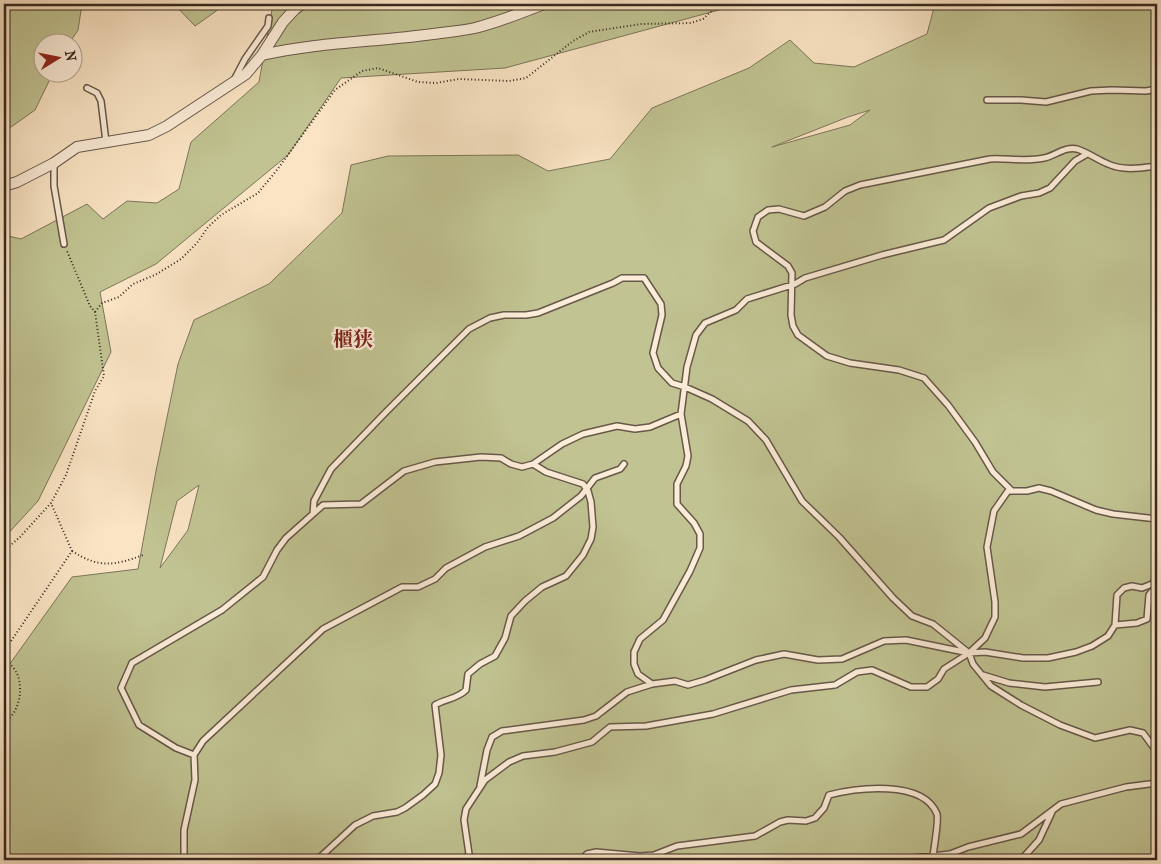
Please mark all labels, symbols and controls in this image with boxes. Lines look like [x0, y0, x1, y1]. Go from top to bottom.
north arrow [32, 32, 82, 82]
text: N [61, 49, 80, 63]
district label: 櫃狭 [333, 328, 373, 351]

